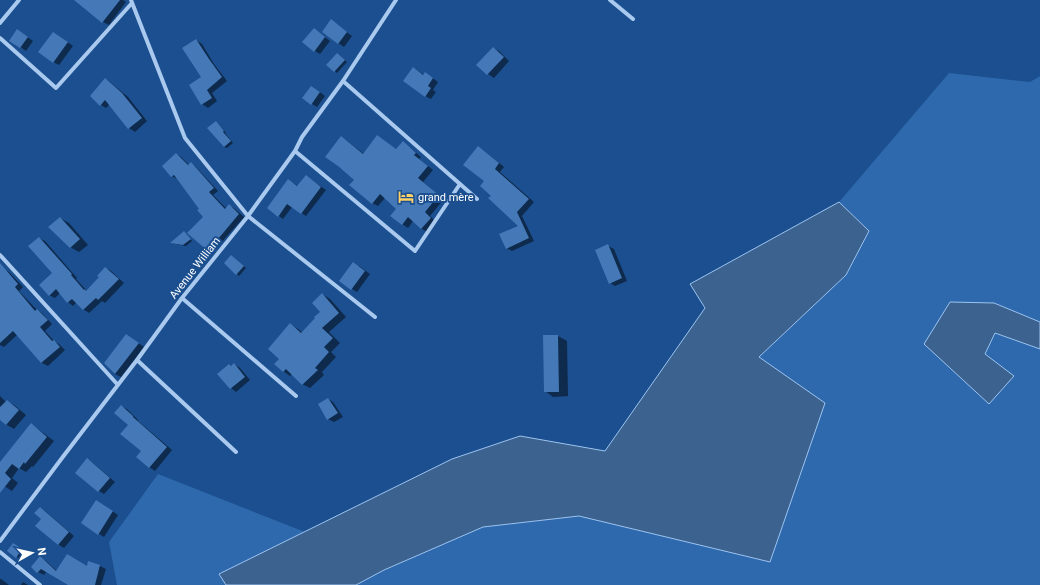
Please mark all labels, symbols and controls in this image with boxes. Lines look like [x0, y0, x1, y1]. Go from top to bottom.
hotel icon: grand mère [397, 188, 415, 206]
place label: grand mère [418, 191, 474, 204]
street label: Avenue William [167, 235, 223, 301]
north arrow [12, 533, 52, 573]
text: N [34, 547, 48, 557]

